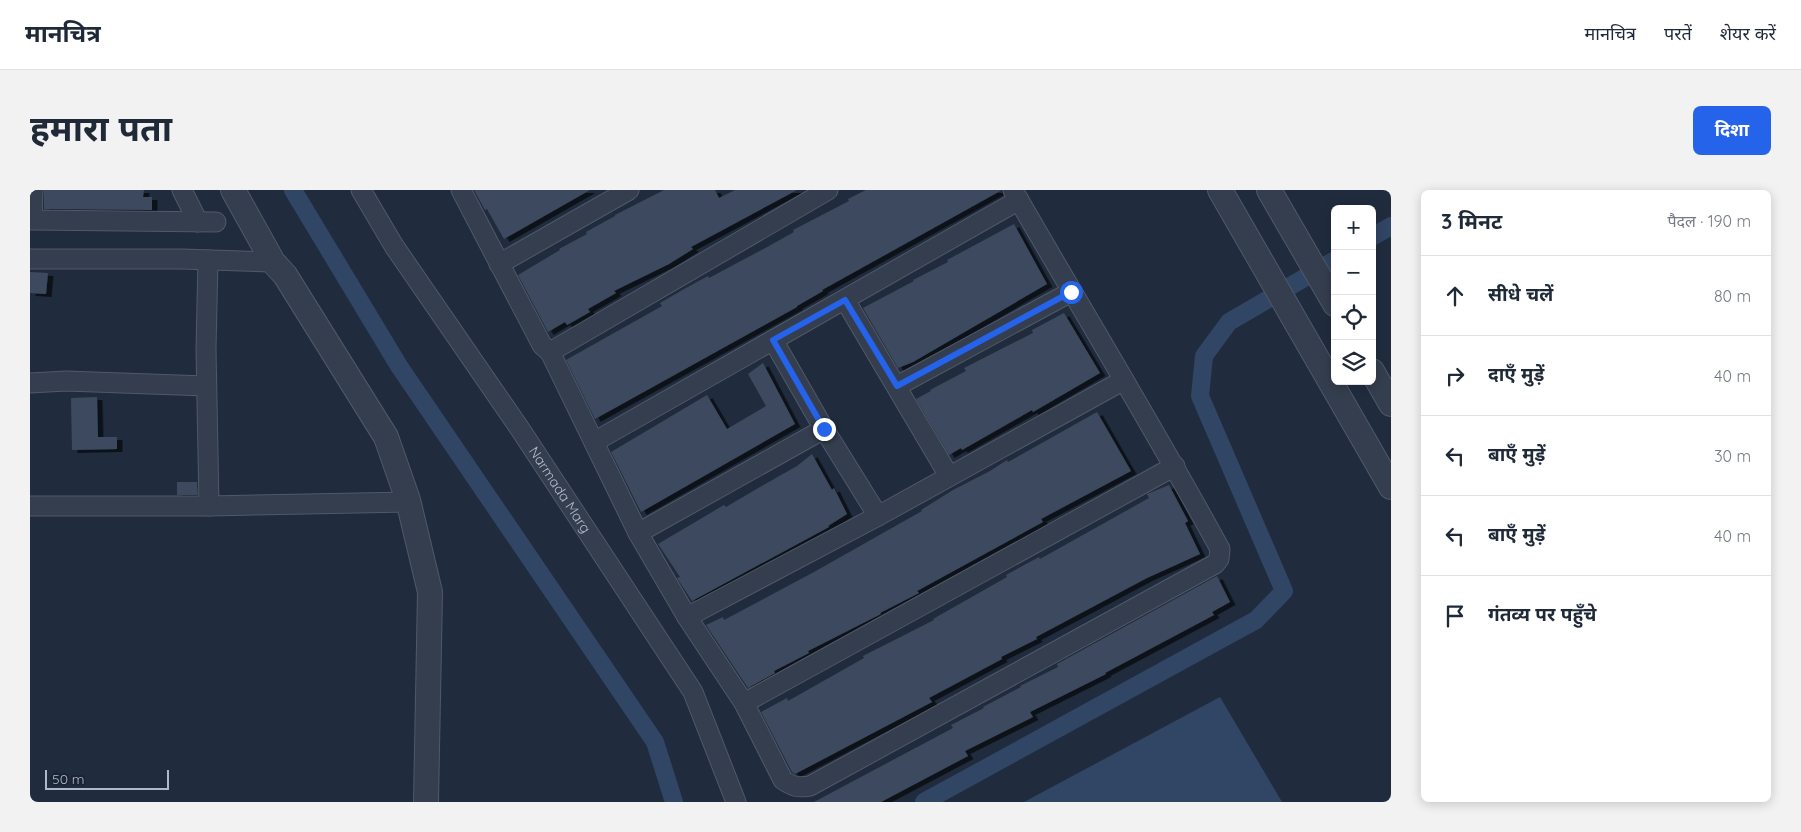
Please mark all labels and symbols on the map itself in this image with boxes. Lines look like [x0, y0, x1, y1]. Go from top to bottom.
route start [1060, 281, 1083, 304]
route end [813, 418, 836, 441]
street label: Narmada Marg [525, 443, 595, 537]
scale bar [45, 767, 169, 790]

